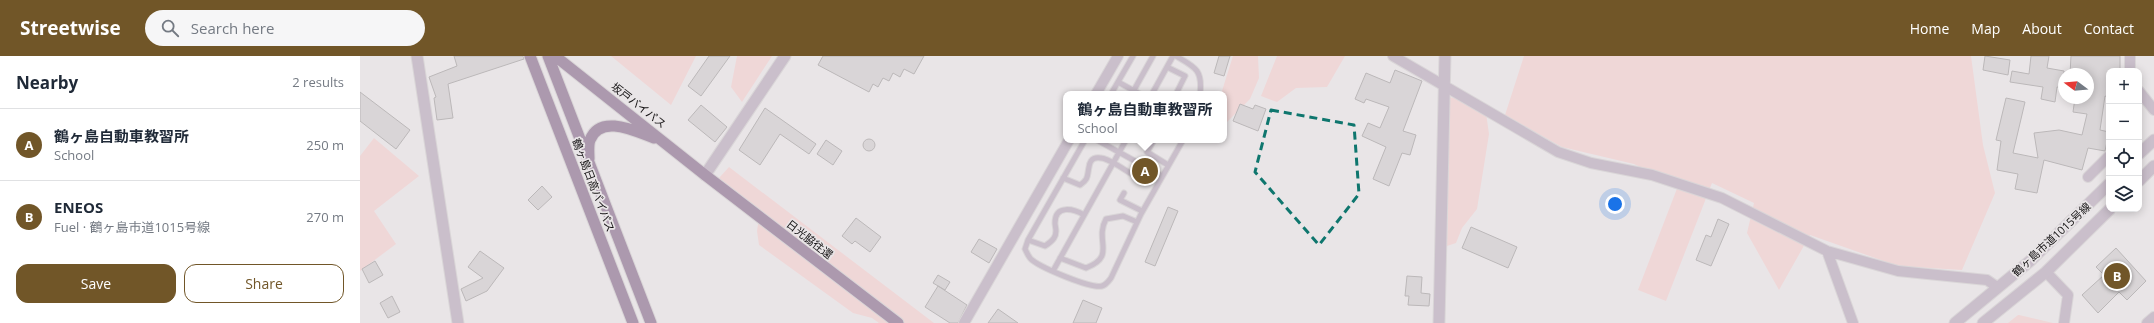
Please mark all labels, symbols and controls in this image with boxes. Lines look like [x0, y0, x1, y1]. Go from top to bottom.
search box [145, 10, 425, 46]
text: Streetwise [20, 15, 121, 41]
icon: search [159, 17, 181, 39]
text: Search here [191, 18, 274, 38]
text: Home [1910, 19, 1949, 38]
text: Map [1971, 19, 2000, 38]
text: About [2022, 19, 2062, 38]
text: Contact [2084, 19, 2134, 38]
north arrow [2058, 68, 2094, 104]
map controls [2106, 68, 2142, 212]
button: + [2106, 68, 2142, 104]
text: Nearby [16, 71, 78, 94]
text: 2 results [292, 73, 344, 91]
street label: 坂戸バイパス [608, 79, 670, 131]
popup [1063, 91, 1227, 143]
text: 鶴ヶ島自動車教習所 [1077, 99, 1213, 119]
button: − [2106, 104, 2142, 140]
text: School [1077, 119, 1118, 137]
text: 鶴ヶ島自動車教習所 [54, 126, 189, 146]
text: A [25, 136, 33, 154]
text: 250 m [306, 136, 344, 154]
street label: 鶴ヶ島日高バイパス [569, 136, 619, 234]
button: locate [2106, 140, 2142, 176]
text: School [54, 146, 94, 164]
pin: A [1132, 156, 1158, 186]
button: layers [2106, 176, 2142, 212]
your location [1605, 194, 1625, 214]
text: ENEOS [54, 197, 103, 217]
street label: 鶴ヶ島市道1015号線 [2009, 199, 2093, 279]
text: B [25, 208, 33, 226]
text: 270 m [306, 208, 344, 226]
street label: 日光脇往還 [784, 216, 836, 262]
text: Fuel · 鶴ヶ島市道1015号線 [54, 218, 210, 236]
pin: B [2104, 261, 2130, 291]
button: Save [16, 264, 176, 303]
button: Share [184, 264, 344, 303]

